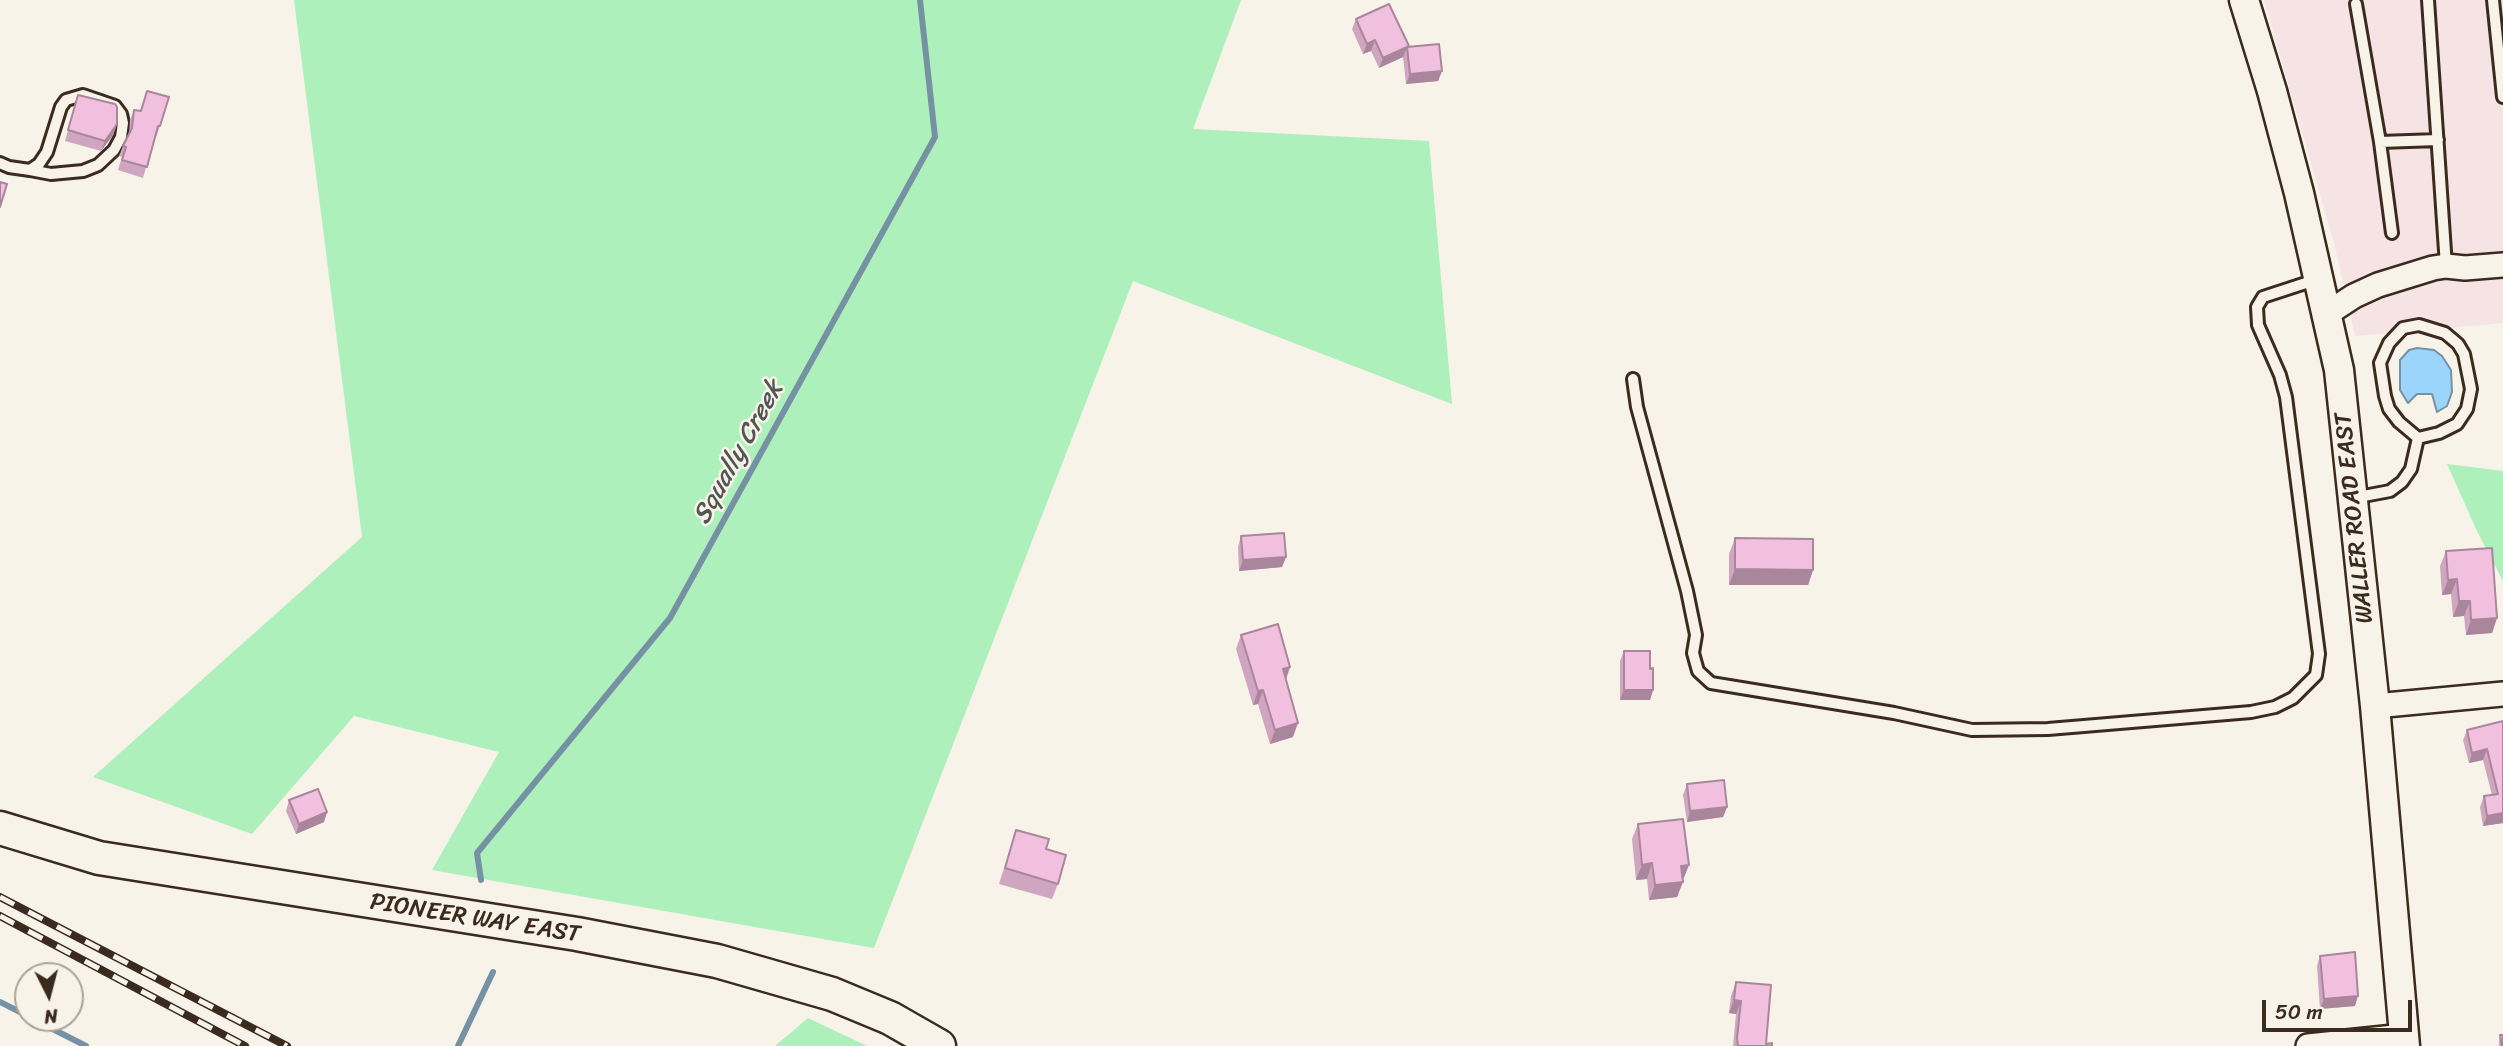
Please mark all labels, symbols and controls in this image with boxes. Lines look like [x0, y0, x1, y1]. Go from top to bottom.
water label: Squally Creek [687, 376, 791, 530]
street label: WALLER ROAD EAST [2330, 411, 2380, 625]
street label: PIONEER WAY EAST [368, 888, 582, 950]
north arrow [14, 962, 84, 1032]
scale bar [2265, 986, 2416, 1030]
text: 50 m [2275, 993, 2323, 1031]
text: N [43, 999, 59, 1033]

